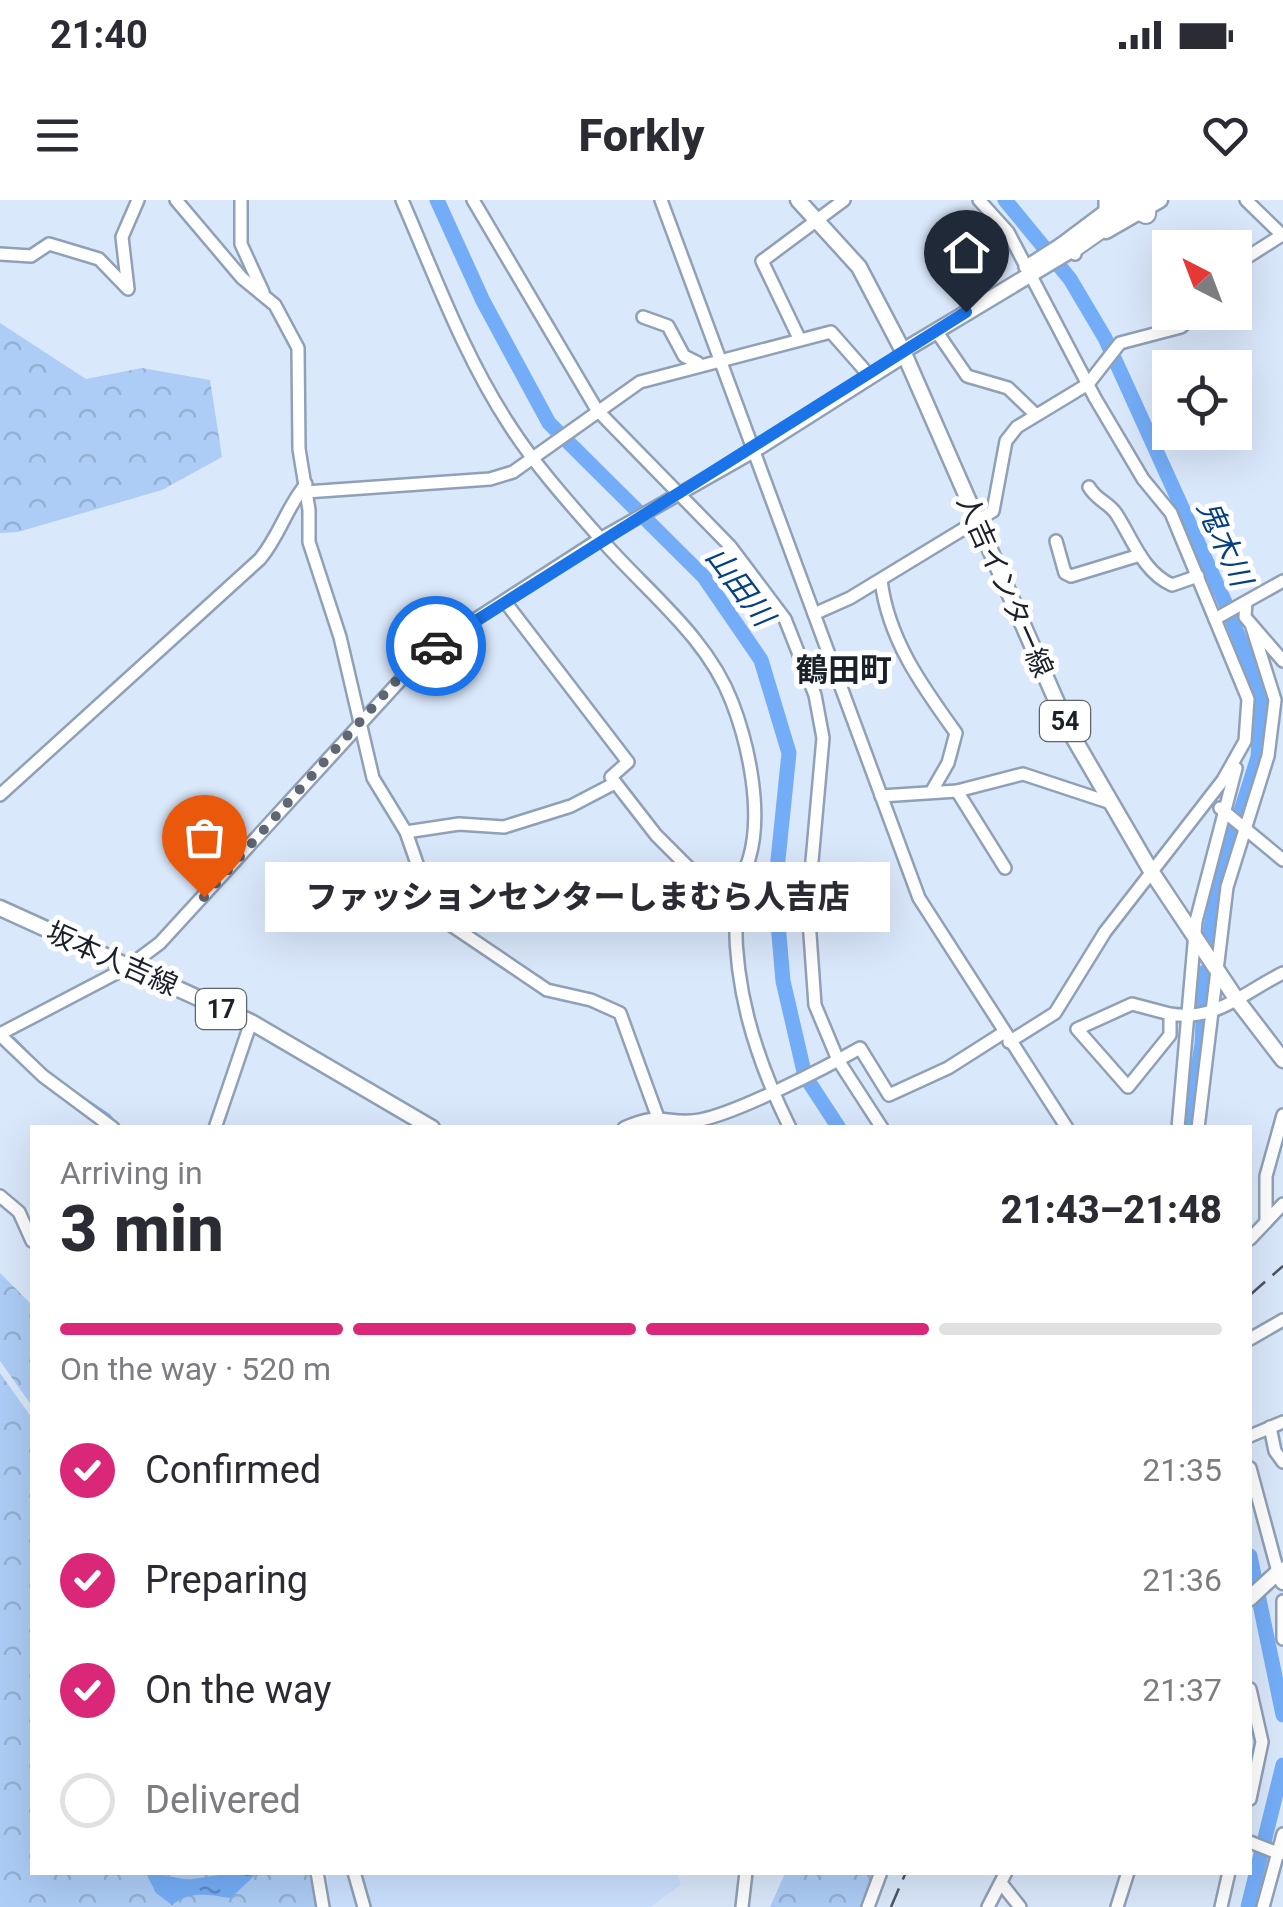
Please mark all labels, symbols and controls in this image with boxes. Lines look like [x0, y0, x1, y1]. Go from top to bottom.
text: 21:40 [50, 13, 148, 57]
icon: menu [30, 108, 85, 163]
icon: heart [1198, 108, 1253, 163]
text: Forkly [579, 109, 704, 162]
pin [924, 210, 1009, 313]
icon: home [939, 225, 994, 280]
north arrow [1152, 230, 1252, 330]
map controls [1152, 230, 1252, 450]
button: locate [1152, 350, 1252, 450]
street label: 人吉インター線 [950, 490, 1060, 682]
water label: 鬼木川 [1191, 495, 1261, 594]
water label: 山田川 [699, 540, 783, 635]
courier [386, 596, 486, 696]
icon: car [409, 619, 464, 674]
district label: 鶴田町 [796, 651, 892, 689]
road number: 54 [1040, 701, 1090, 741]
pin [162, 795, 247, 898]
icon: bag [177, 810, 232, 865]
callout: ファッションセンターしまむら人吉店 [264, 862, 889, 932]
text: ファッションセンターしまむら人吉店 [305, 878, 850, 916]
street label: 坂本人吉線 [41, 915, 183, 1003]
road number: 17 [196, 989, 246, 1029]
text: Arriving in [60, 1154, 203, 1192]
text: 21:43–21:48 [1001, 1188, 1222, 1232]
text: 3 min [60, 1191, 224, 1267]
text: On the way · 520 m [60, 1350, 331, 1388]
icon: check [60, 1443, 115, 1498]
text: Confirmed [145, 1448, 321, 1492]
text: 21:35 [1142, 1451, 1222, 1489]
icon: check [60, 1553, 115, 1608]
text: Preparing [145, 1558, 308, 1602]
text: 21:36 [1142, 1561, 1222, 1599]
icon: check [60, 1663, 115, 1718]
text: On the way [145, 1668, 331, 1712]
text: 21:37 [1142, 1671, 1222, 1709]
text: Delivered [145, 1778, 301, 1822]

